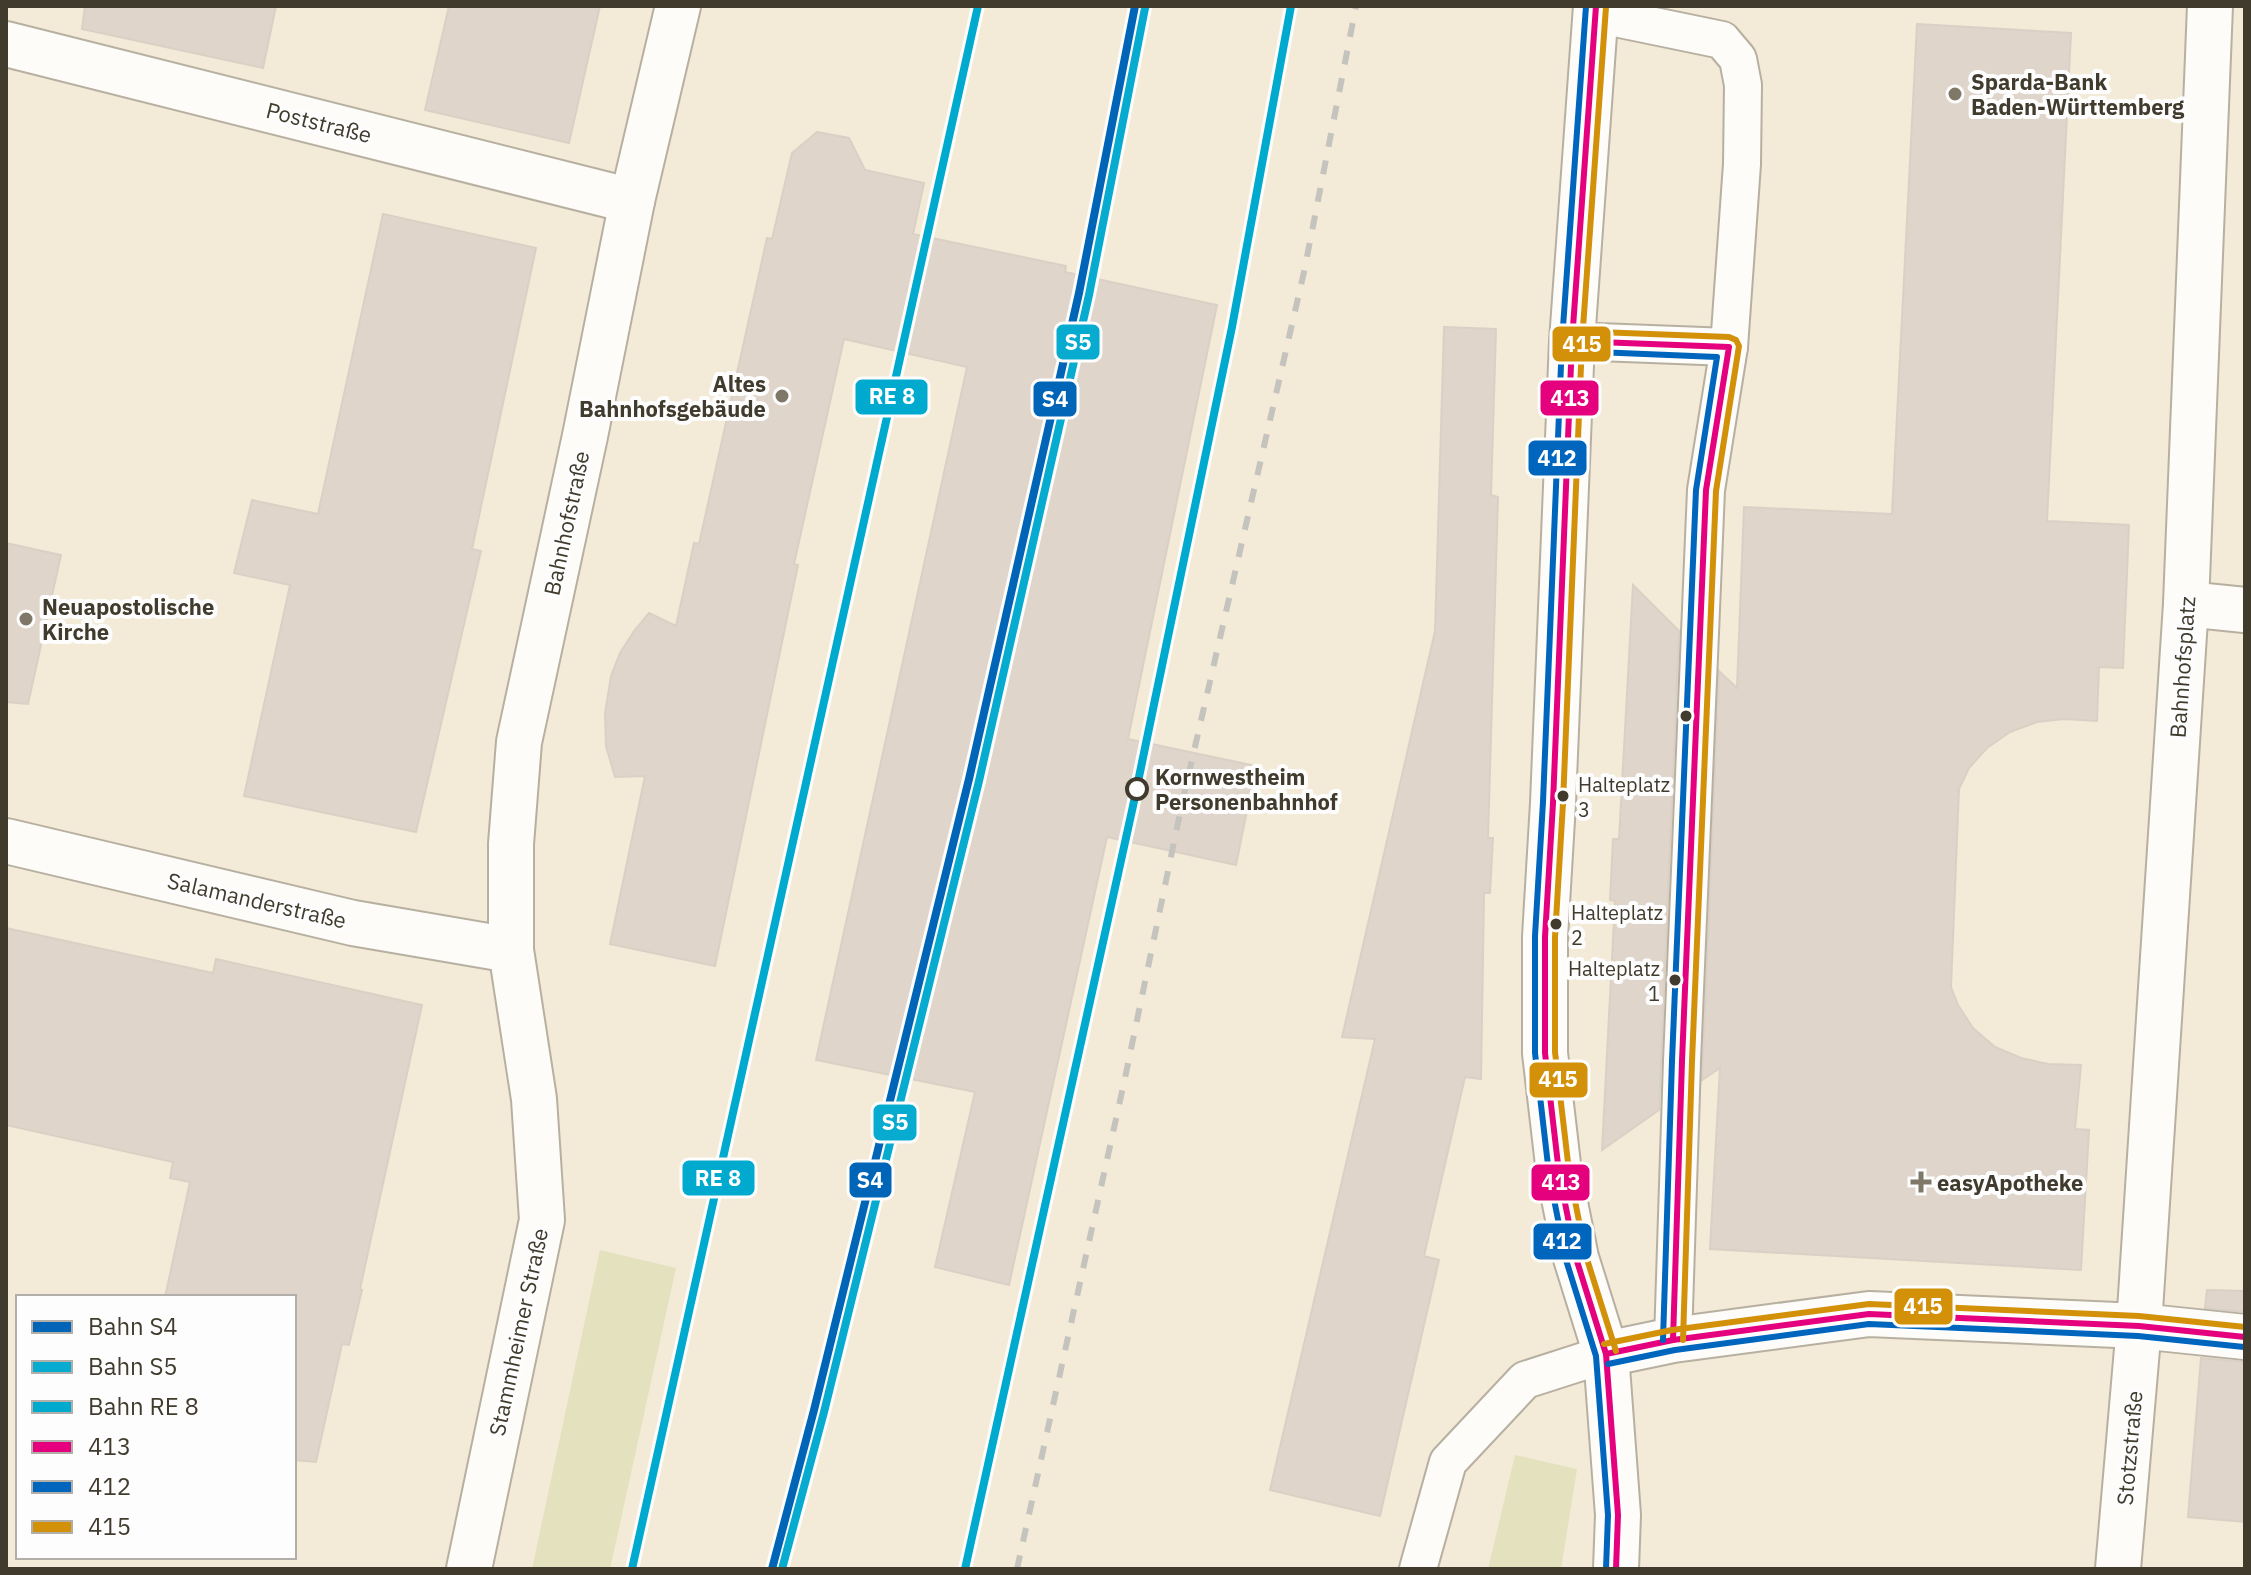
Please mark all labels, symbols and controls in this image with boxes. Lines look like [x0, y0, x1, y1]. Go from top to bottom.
place label: Sparda-Bank Baden-Württemberg [1971, 67, 2185, 121]
marker: Sparda-Bank Baden-Württemberg [1946, 85, 1964, 103]
street label: Poststraße [263, 95, 375, 149]
line badge: S5 [1055, 323, 1101, 361]
line badge: 415 [1551, 325, 1612, 363]
text: S5 [1065, 327, 1091, 356]
text: 415 [1562, 329, 1602, 358]
place label: Altes Bahnhofsgebäude [579, 369, 766, 423]
line badge: RE 8 [854, 378, 929, 416]
line badge: 413 [1539, 379, 1600, 417]
line badge: S4 [1032, 380, 1078, 418]
text: RE 8 [869, 381, 915, 410]
text: 413 [1550, 383, 1590, 412]
text: S4 [1042, 384, 1068, 413]
marker: Altes Bahnhofsgebäude [773, 387, 791, 405]
line badge: 412 [1527, 439, 1588, 477]
text: 412 [1537, 443, 1577, 472]
street label: Bahnhofstraße [537, 448, 595, 598]
place label: Neuapostolische Kirche [42, 592, 214, 646]
street label: Bahnhofsplatz [2163, 595, 2201, 739]
marker: Neuapostolische Kirche [17, 610, 35, 628]
unlabelled marker [1678, 708, 1694, 724]
place label: Kornwestheim Personenbahnhof [1155, 762, 1338, 816]
place label: Halteplatz 3 [1578, 771, 1670, 823]
marker: Kornwestheim Personenbahnhof [1126, 778, 1148, 800]
marker: Halteplatz 3 [1555, 788, 1571, 804]
street label: Salamanderstraße [165, 865, 349, 935]
place label: Halteplatz 2 [1571, 899, 1663, 951]
marker: Halteplatz 2 [1548, 916, 1564, 932]
place label: Halteplatz 1 [1568, 955, 1660, 1007]
marker: Halteplatz 1 [1667, 972, 1683, 988]
line badge: 415 [1528, 1061, 1589, 1099]
text: 415 [1538, 1064, 1578, 1093]
line badge: S5 [872, 1103, 918, 1142]
text: S5 [882, 1107, 908, 1136]
line badge: RE 8 [681, 1159, 756, 1197]
line badge: S4 [848, 1161, 893, 1199]
text: RE 8 [695, 1163, 741, 1192]
line badge: 413 [1530, 1163, 1591, 1202]
text: S4 [857, 1165, 883, 1194]
text: 413 [1541, 1167, 1581, 1196]
place label: easyApotheke [1937, 1168, 2083, 1197]
marker: easyApotheke [1912, 1173, 1930, 1191]
line badge: 412 [1532, 1222, 1593, 1261]
street label: Stammheimer Straße [482, 1225, 554, 1439]
text: 412 [1542, 1226, 1582, 1255]
line badge: 415 [1893, 1287, 1954, 1326]
text: 415 [1903, 1291, 1943, 1320]
legend [16, 1295, 296, 1559]
text: Bahn S4 [88, 1310, 178, 1342]
text: Bahn S5 [88, 1350, 178, 1382]
text: Bahn RE 8 [88, 1390, 199, 1422]
street label: Stotzstraße [2110, 1390, 2148, 1506]
text: 413 [88, 1430, 131, 1462]
text: 412 [88, 1470, 131, 1502]
text: 415 [88, 1510, 131, 1542]

